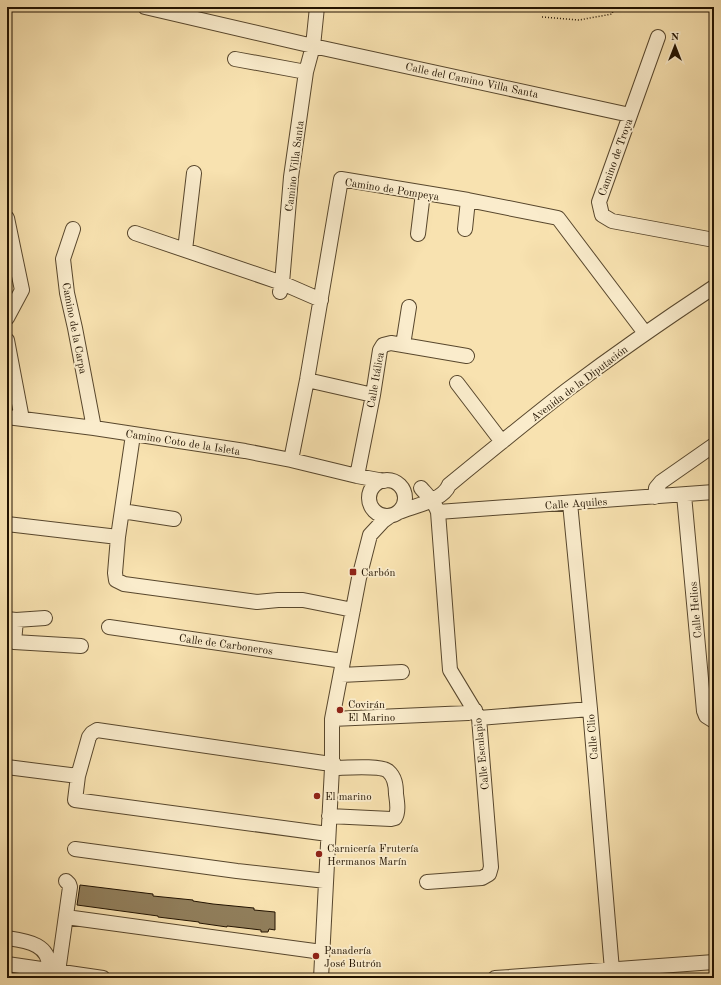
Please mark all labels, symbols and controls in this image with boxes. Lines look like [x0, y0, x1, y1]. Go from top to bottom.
north arrow [655, 26, 695, 66]
text: N [671, 32, 680, 43]
street label: Calle del Camino Villa Santa [404, 62, 540, 101]
street label: Camino de Troya [597, 117, 636, 198]
street label: Camino Villa Santa [284, 119, 307, 212]
street label: Camino de Pompeya [344, 178, 440, 203]
street label: Camino de la Carpa [59, 282, 88, 375]
street label: Avenida de la Diputación [529, 344, 630, 424]
street label: Calle Itálica [366, 351, 387, 409]
street label: Camino Coto de la Isleta [125, 429, 241, 458]
street label: Calle Aquiles [545, 497, 608, 512]
marker: Carbón [348, 567, 358, 577]
place label: Carbón [361, 568, 395, 579]
street label: Calle Helios [689, 581, 704, 639]
street label: Calle de Carboneros [178, 633, 274, 658]
place label: Covirán El Marino [348, 700, 395, 724]
marker: Covirán El Marino [335, 705, 345, 715]
street label: Calle Clio [586, 714, 601, 760]
street label: Calle Esculapio [473, 717, 492, 790]
marker: El marino [312, 791, 322, 801]
place label: El marino [325, 792, 372, 803]
place label: Carnicería Frutería Hermanos Marín [327, 844, 419, 868]
marker: Carnicería Frutería Hermanos Marín [314, 849, 324, 859]
place label: Panadería José Butrón [324, 946, 382, 970]
marker: Panadería José Butrón [311, 951, 321, 961]

